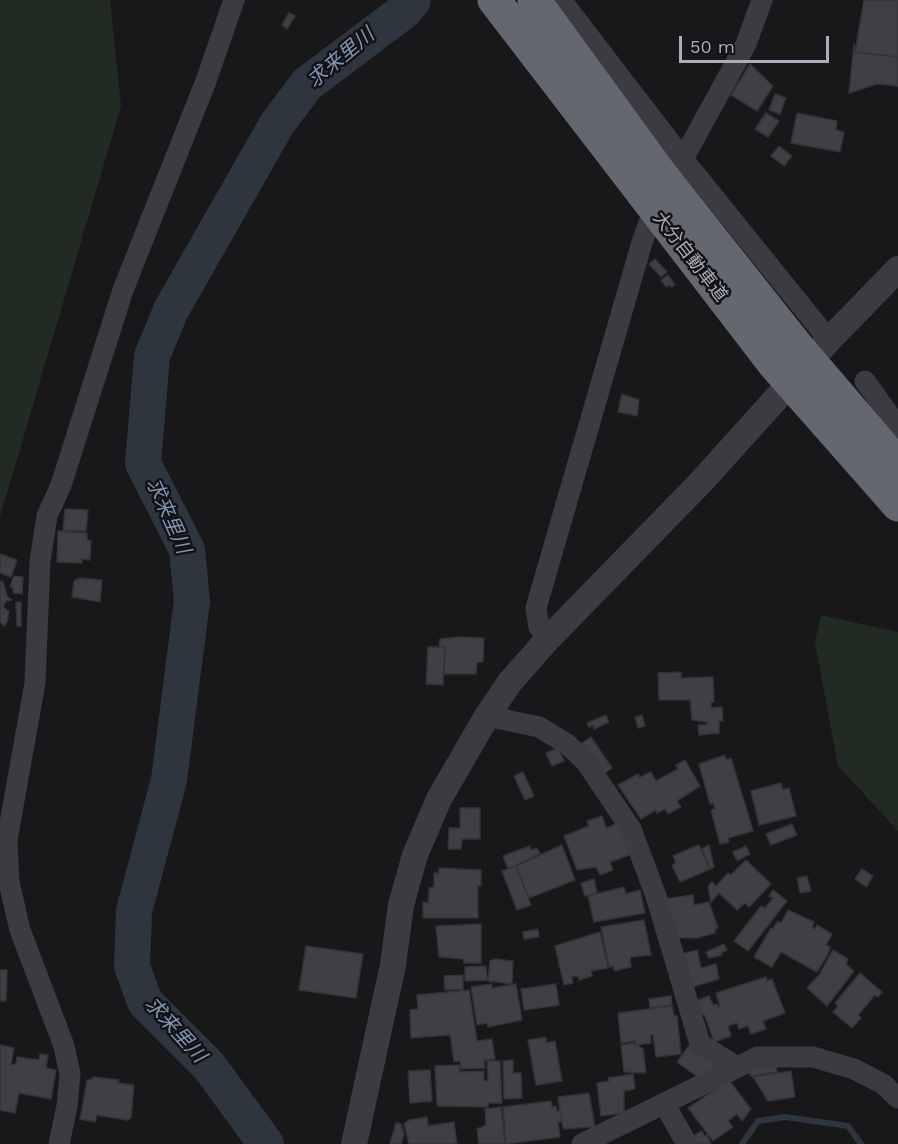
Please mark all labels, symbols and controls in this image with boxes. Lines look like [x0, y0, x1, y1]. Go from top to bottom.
water label: 求来里川 [303, 23, 379, 93]
scale bar [682, 24, 832, 62]
text: 50 m [690, 36, 735, 57]
street label: 大分自動車道 [648, 208, 732, 306]
water label: 求来里川 [141, 475, 195, 557]
water label: 求来里川 [139, 992, 211, 1068]

